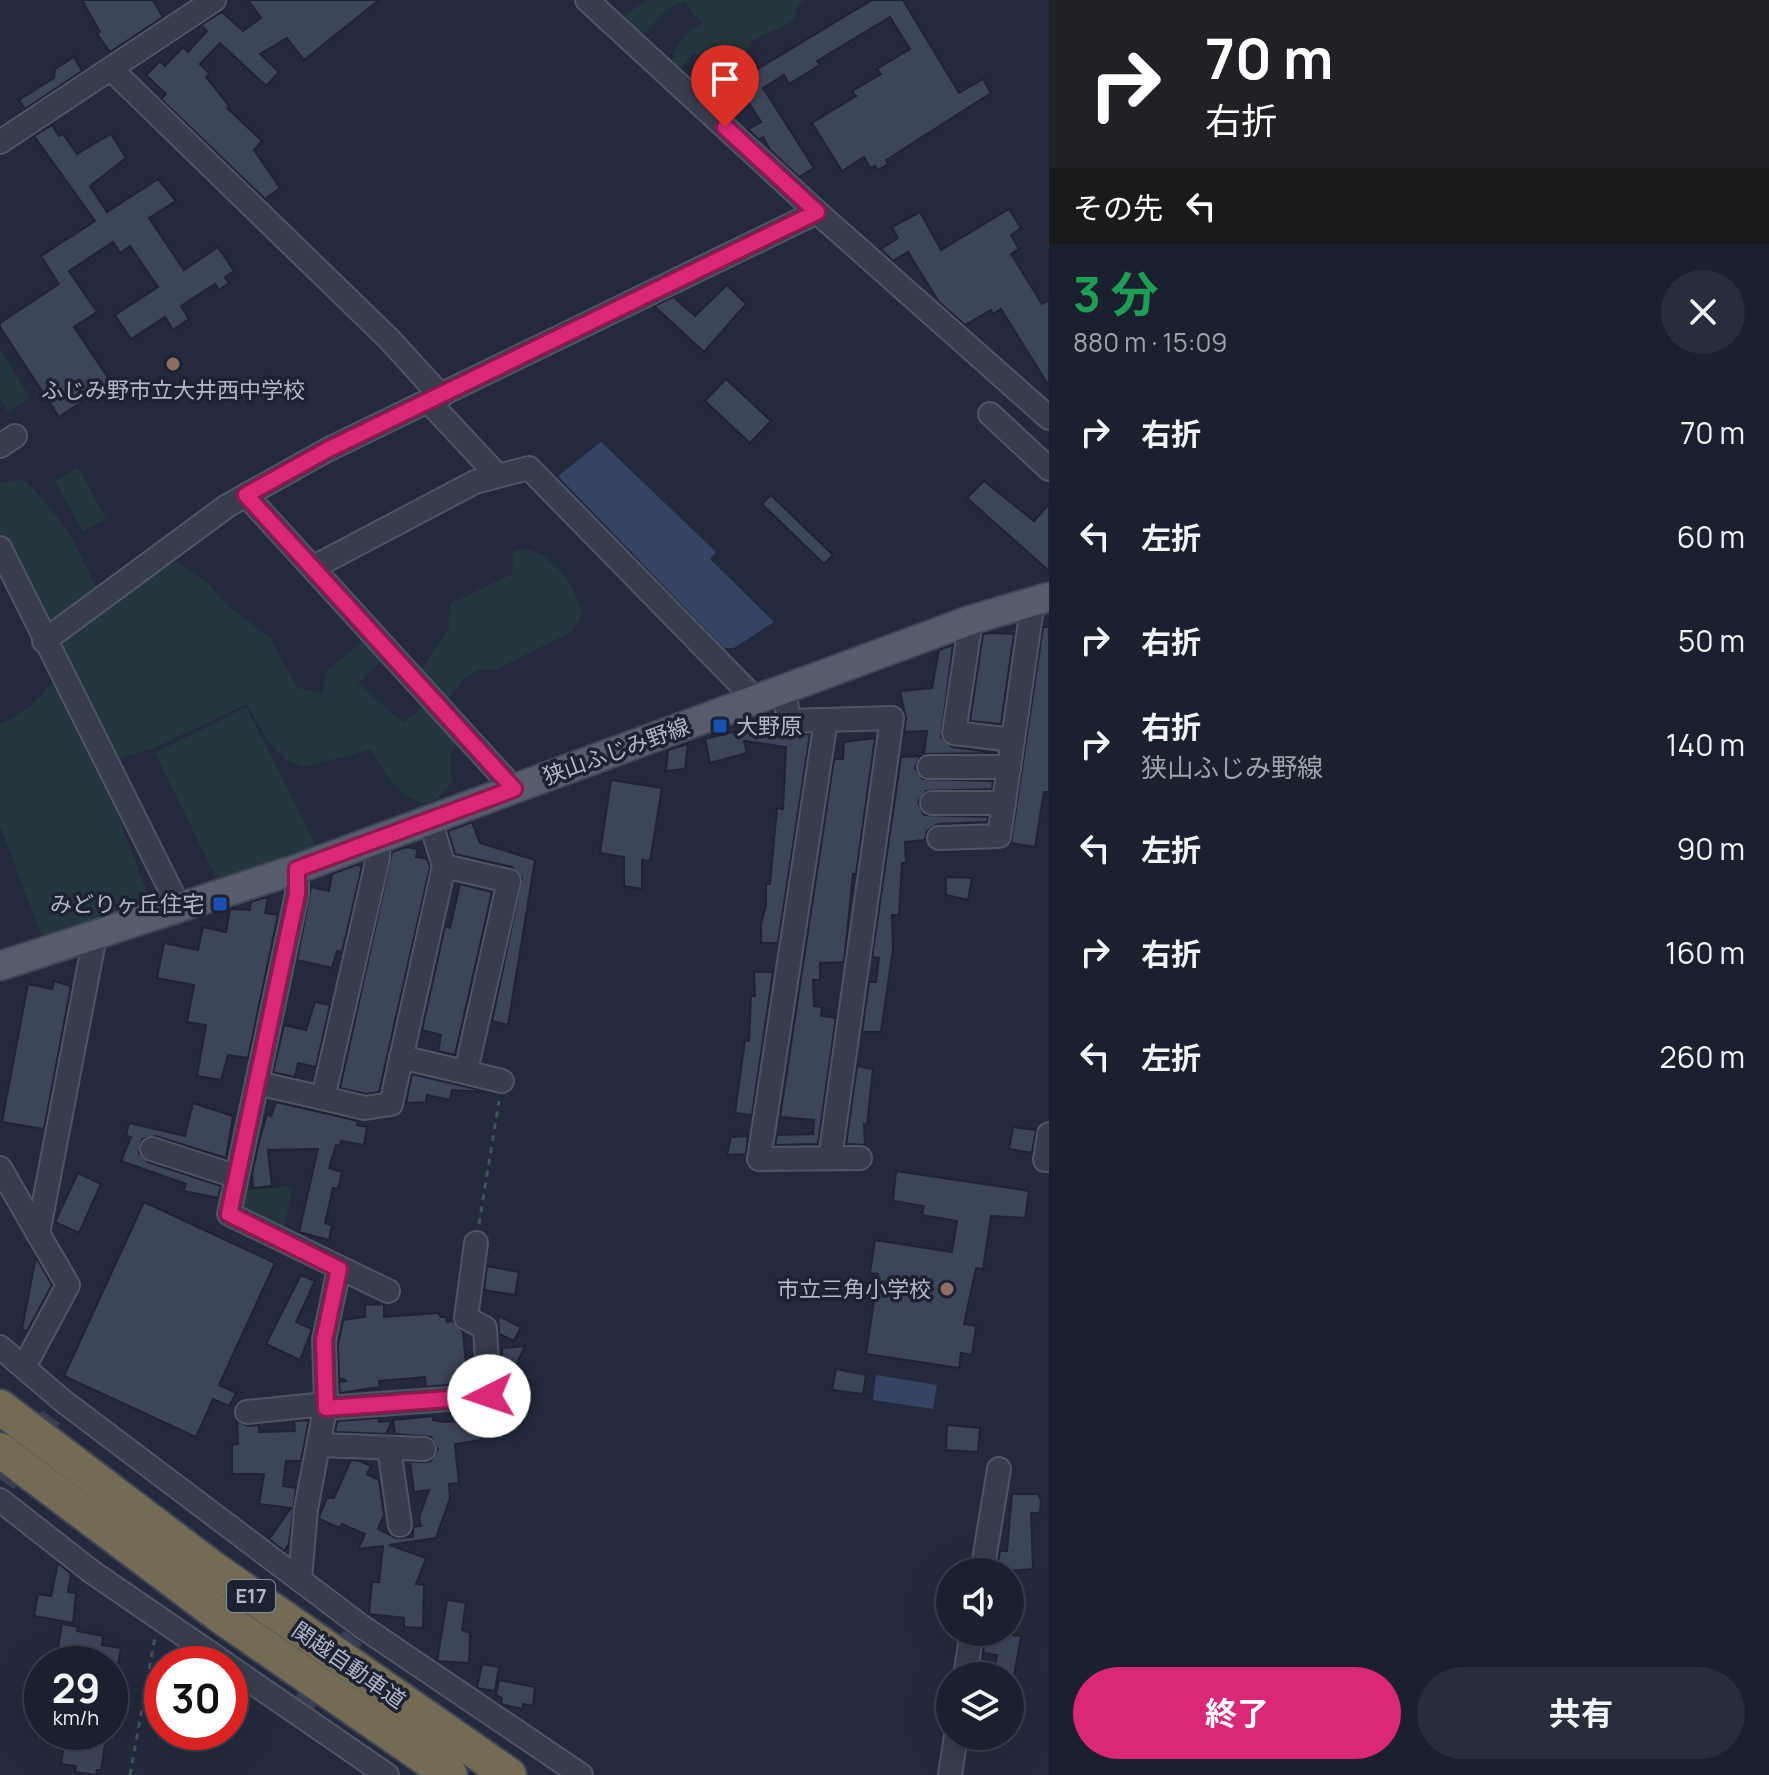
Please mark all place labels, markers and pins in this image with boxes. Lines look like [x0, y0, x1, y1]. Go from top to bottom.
pin [691, 45, 759, 127]
marker: ふじみ野市立大井西中学校 [164, 355, 182, 373]
place label: ふじみ野市立大井西中学校 [41, 375, 305, 405]
place label: 大野原 [736, 711, 802, 741]
marker: 大野原 [711, 717, 729, 735]
place label: みどりヶ丘住宅 [50, 889, 204, 919]
marker: みどりヶ丘住宅 [211, 895, 229, 913]
place label: 市立三角小学校 [777, 1274, 931, 1304]
marker: 市立三角小学校 [938, 1280, 956, 1298]

